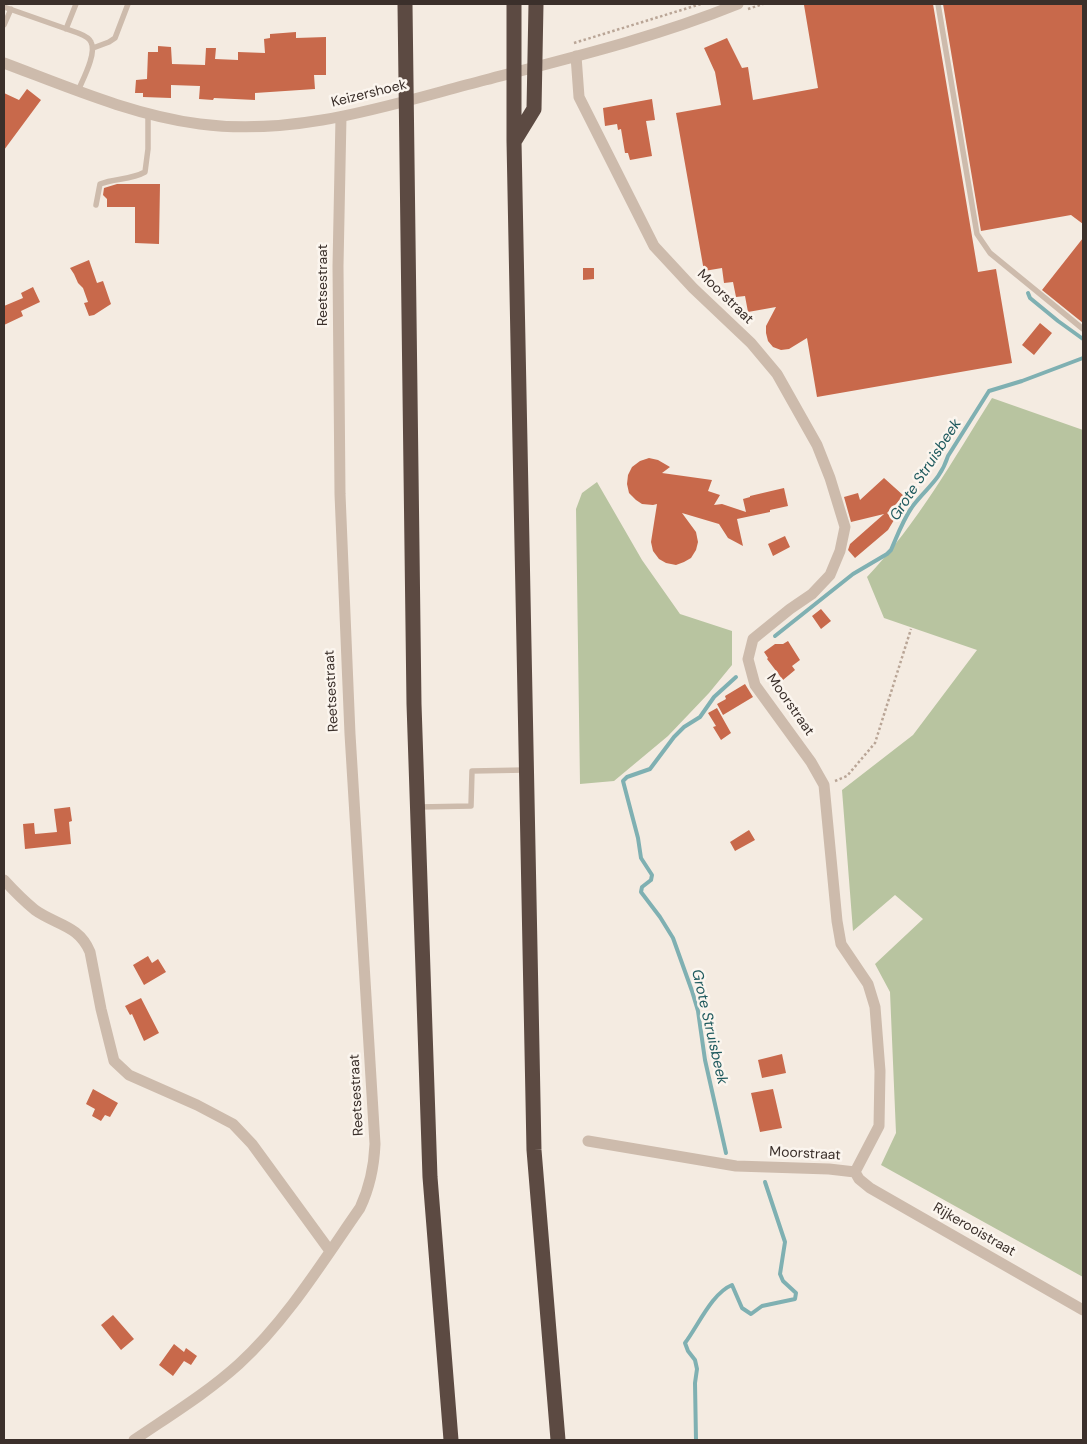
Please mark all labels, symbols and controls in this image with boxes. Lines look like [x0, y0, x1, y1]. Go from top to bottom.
street label: Keizershoek [330, 77, 408, 111]
street label: Reetsestraat [315, 244, 331, 326]
street label: Moorstraat [693, 266, 757, 328]
water label: Grote Struisbeek [886, 416, 966, 524]
street label: Reetsestraat [321, 650, 343, 732]
street label: Moorstraat [763, 671, 817, 739]
water label: Grote Struisbeek [687, 968, 731, 1086]
street label: Reetsestraat [346, 1054, 368, 1136]
street label: Moorstraat [769, 1144, 841, 1164]
street label: Rijkerooistraat [930, 1200, 1018, 1260]

